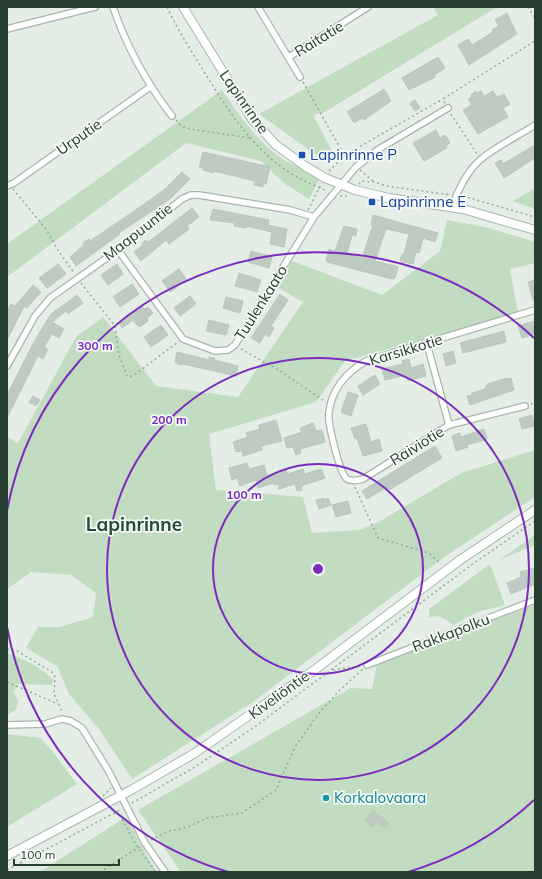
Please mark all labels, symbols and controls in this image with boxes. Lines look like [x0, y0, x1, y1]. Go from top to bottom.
street label: Raitatie [291, 16, 347, 61]
street label: Lapinrinne [216, 66, 273, 137]
street label: Urputie [52, 114, 105, 159]
place label: Lapinrinne P [310, 145, 397, 164]
marker: Lapinrinne P [297, 150, 307, 160]
place label: Lapinrinne E [380, 192, 466, 211]
marker: Lapinrinne E [367, 197, 377, 207]
street label: Maapuuntie [99, 199, 176, 265]
street label: Tuulenkaato [230, 262, 291, 344]
street label: Karsikkotie [367, 329, 445, 370]
text: 300 m [77, 338, 113, 353]
text: 200 m [151, 412, 187, 427]
street label: Raiviotie [386, 422, 447, 470]
text: 100 m [226, 487, 262, 502]
district label: Lapinrinne [86, 512, 182, 536]
centre of rings [311, 562, 325, 576]
street label: Rakkapolku [409, 609, 492, 656]
street label: Kiveliöntie [245, 666, 313, 723]
place label: Korkalovaara [334, 788, 426, 807]
marker: Korkalovaara [321, 793, 331, 803]
scale bar [14, 841, 119, 867]
text: 100 m [20, 847, 55, 862]

